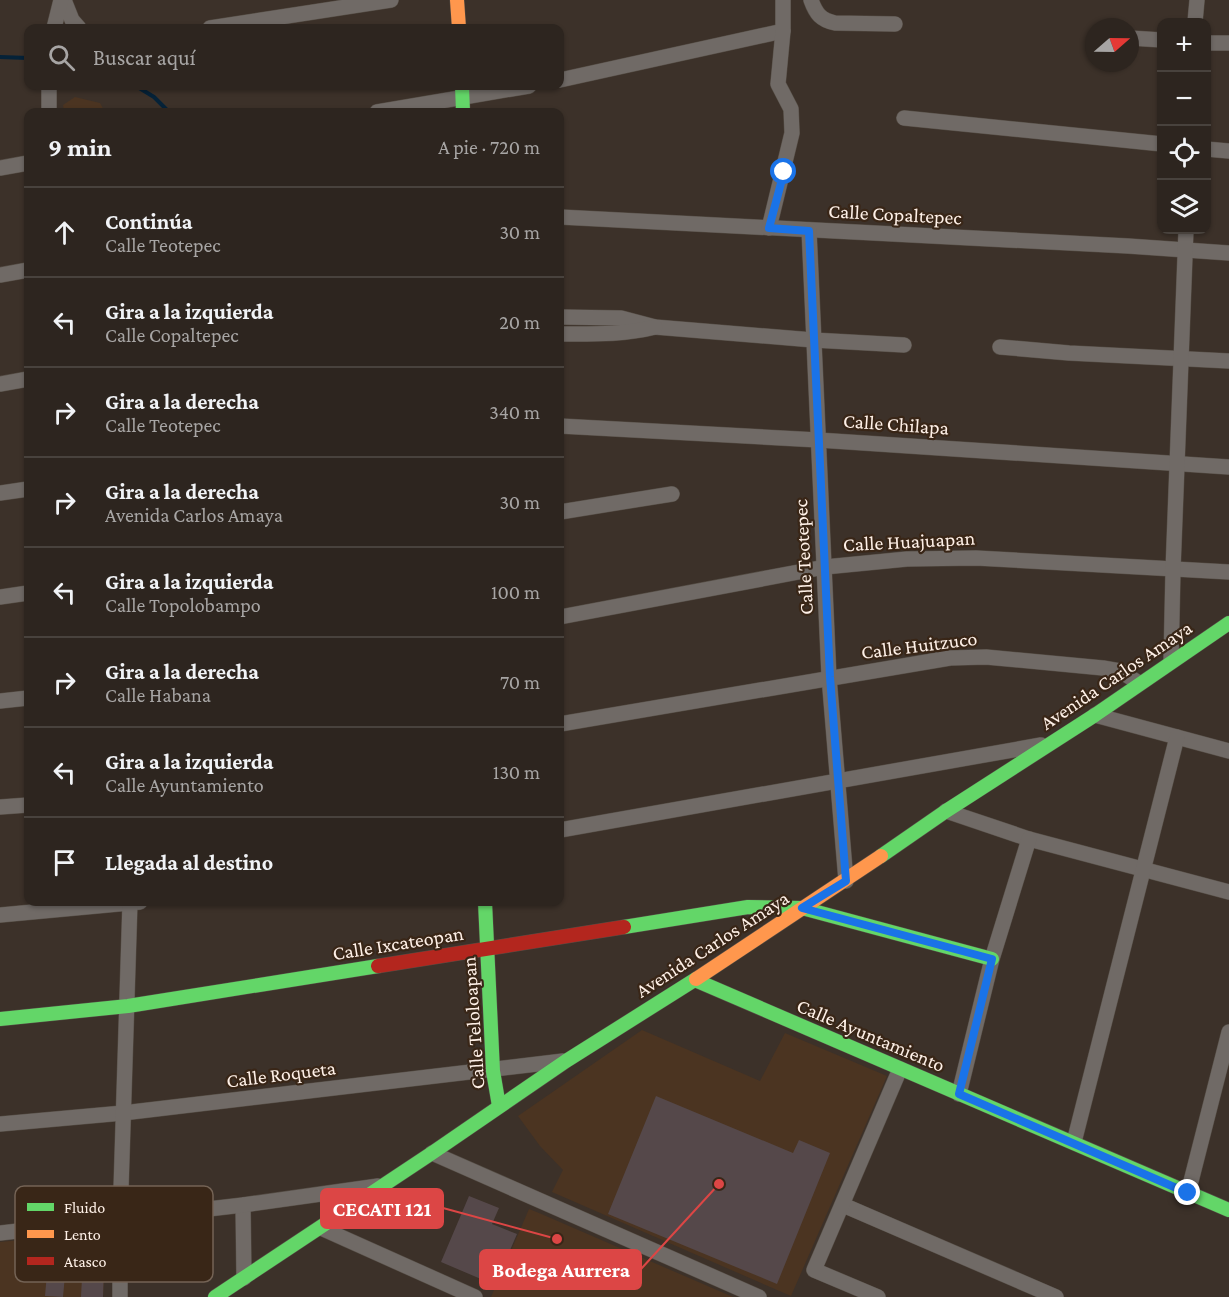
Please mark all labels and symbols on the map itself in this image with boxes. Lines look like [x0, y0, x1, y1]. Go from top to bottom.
north arrow [1085, 18, 1139, 72]
route start [770, 158, 796, 184]
street label: Calle Copaltepec [828, 200, 963, 230]
street label: Calle Chilapa [842, 409, 950, 440]
street label: Calle Teotepec [789, 498, 818, 615]
street label: Calle Huajuapan [842, 527, 976, 556]
street label: Avenida Carlos Amaya [1036, 616, 1196, 735]
street label: Calle Huitzuco [860, 627, 978, 663]
street label: Avenida Carlos Amaya [631, 886, 793, 1003]
street label: Calle Ixcateopan [331, 922, 465, 965]
street label: Calle Teloloapan [457, 956, 490, 1090]
street label: Calle Ayuntamiento [793, 994, 948, 1077]
street label: Calle Roqueta [225, 1056, 337, 1093]
route end [1174, 1179, 1200, 1205]
legend [15, 1186, 213, 1282]
callout: CECATI 121 [321, 1189, 443, 1228]
text: CECATI 121 [333, 1197, 432, 1221]
text: Fluido [64, 1199, 105, 1216]
text: Lento [64, 1226, 101, 1243]
callout: Bodega Aurrera [480, 1250, 641, 1289]
text: Atasco [64, 1253, 106, 1270]
text: Bodega Aurrera [492, 1258, 631, 1282]

